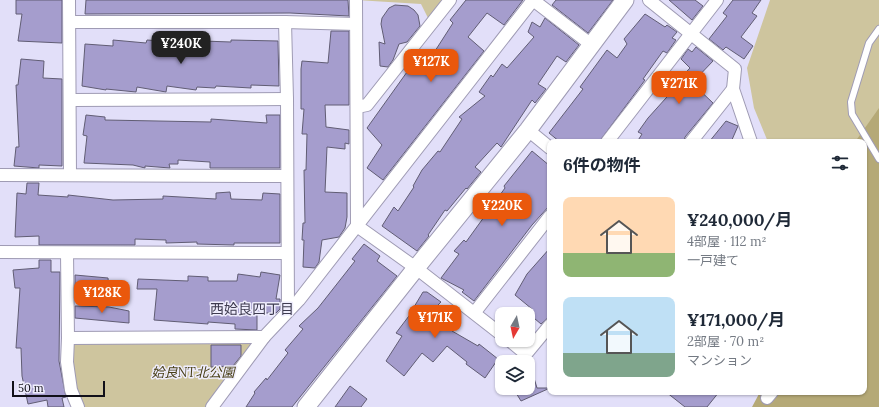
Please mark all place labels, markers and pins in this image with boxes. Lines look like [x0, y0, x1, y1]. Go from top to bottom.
pin: ¥240K [153, 31, 209, 65]
pin: ¥127K [403, 49, 459, 83]
pin: ¥271K [651, 71, 707, 105]
pin: ¥220K [474, 193, 530, 227]
pin: ¥128K [74, 280, 130, 314]
pin: ¥171K [407, 305, 463, 339]

